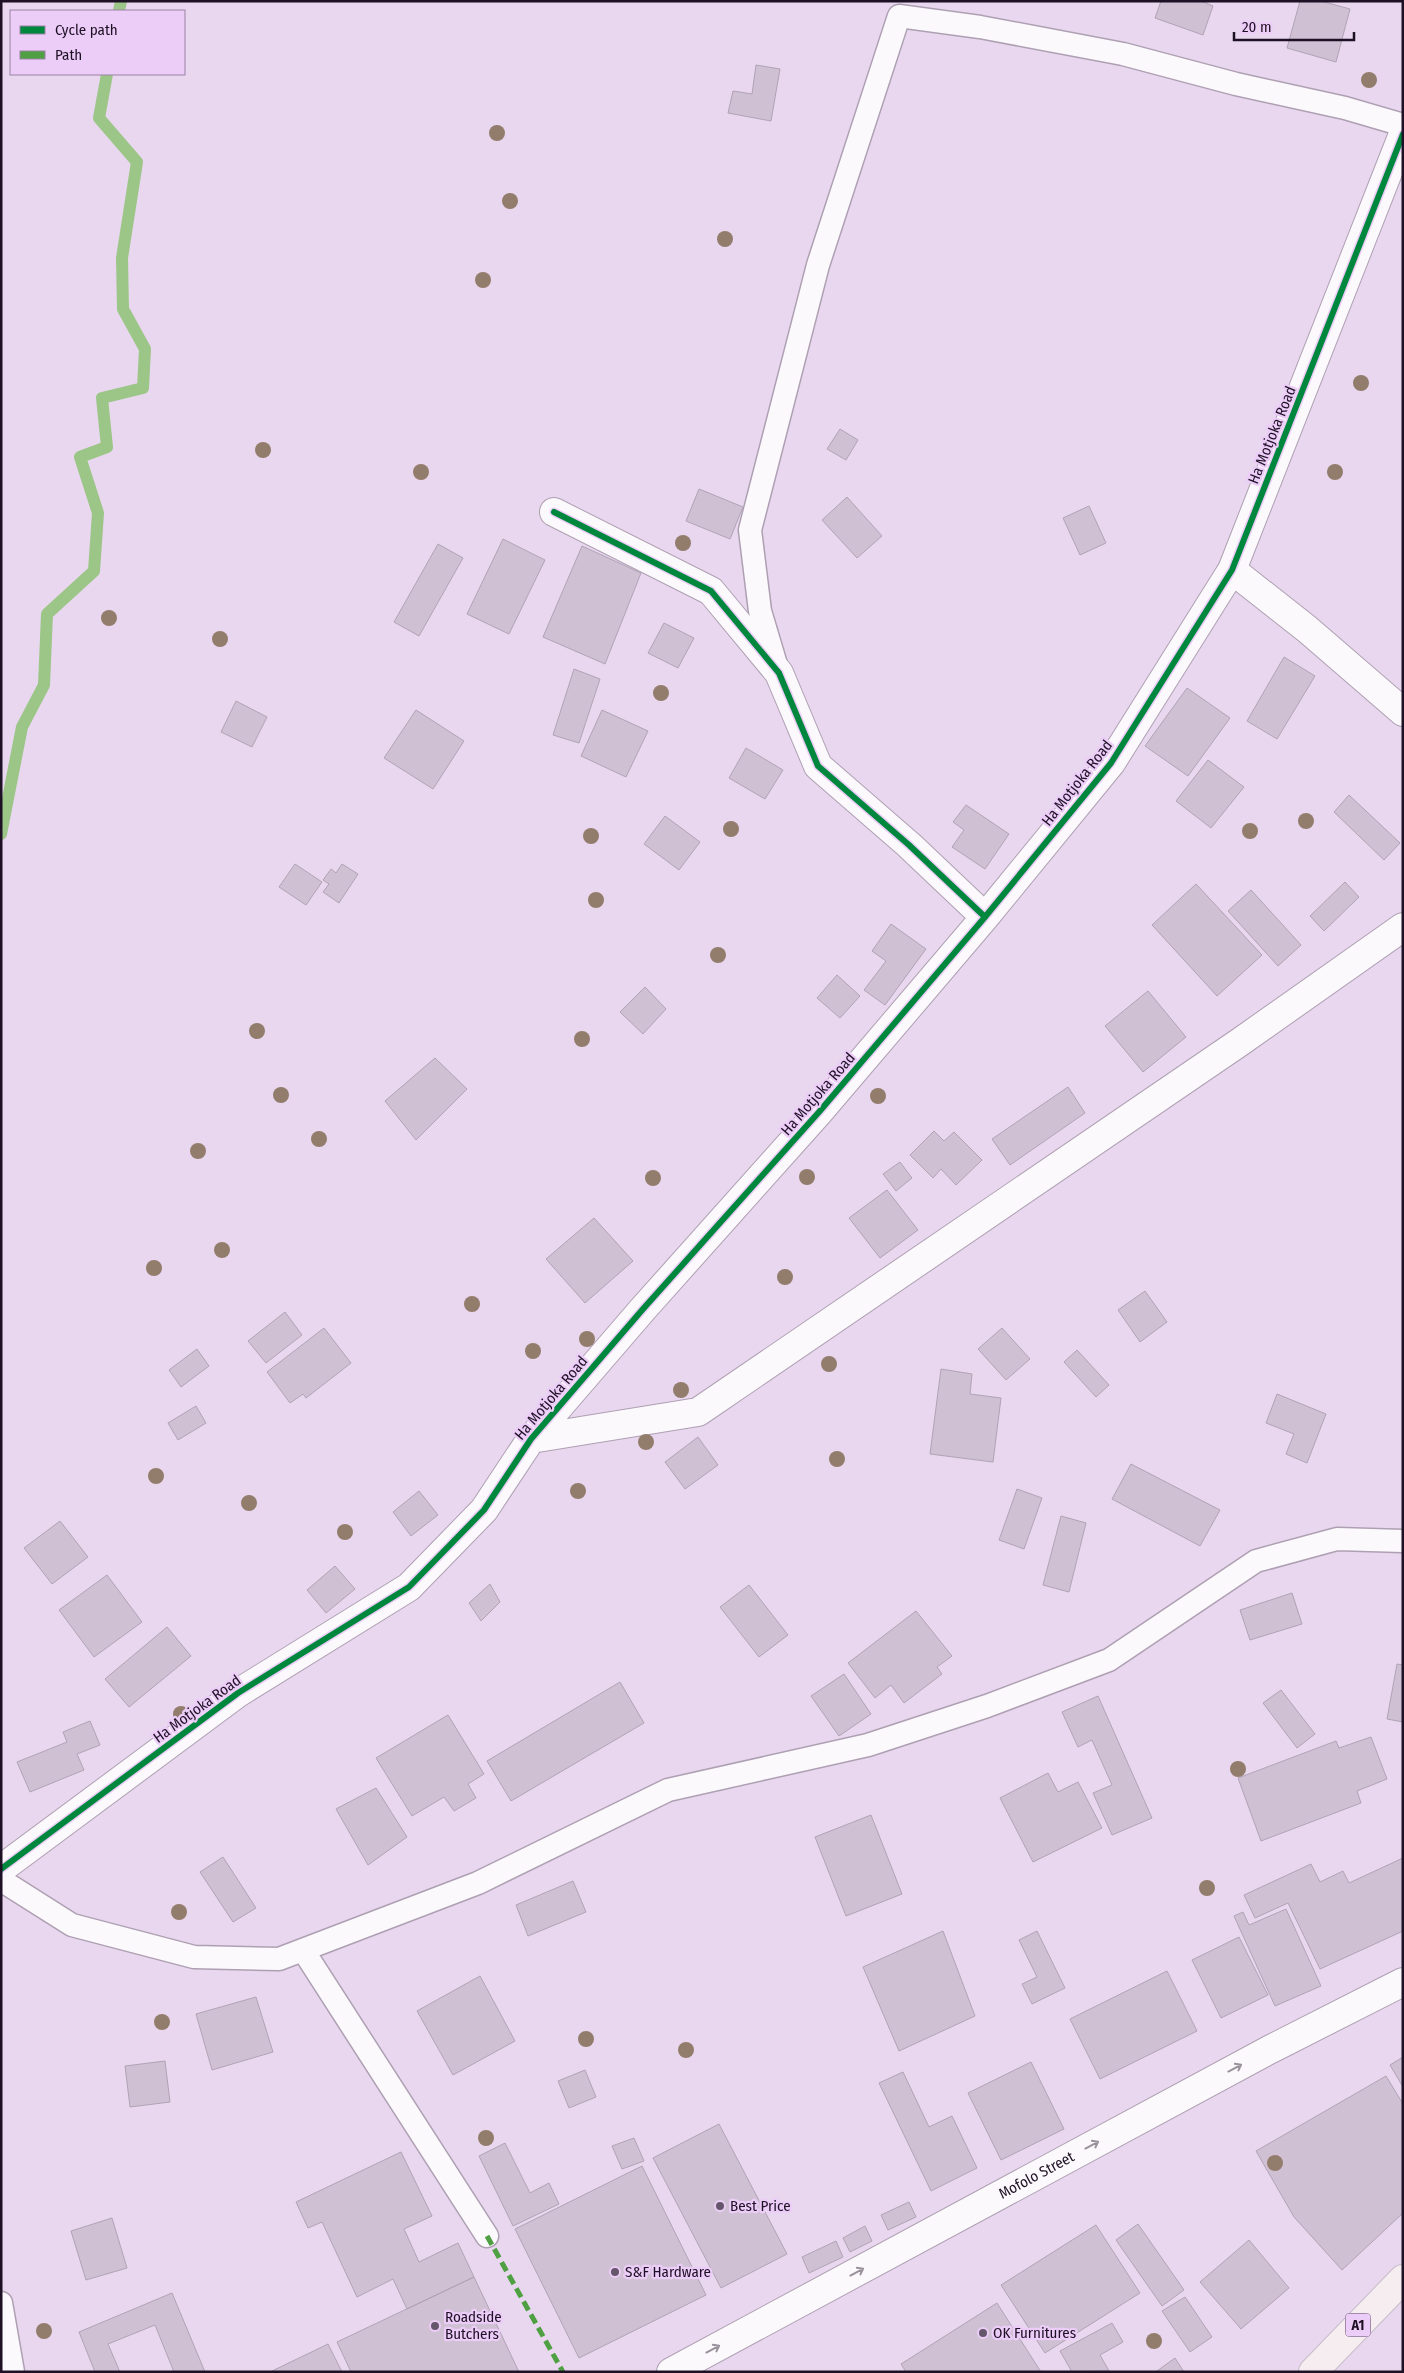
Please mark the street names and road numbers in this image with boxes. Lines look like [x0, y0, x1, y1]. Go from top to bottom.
street label: Ha Motjoka Road [1244, 383, 1300, 487]
street label: Ha Motjoka Road [1038, 737, 1116, 829]
street label: Ha Motjoka Road [777, 1049, 859, 1139]
street label: Ha Motjoka Road [511, 1352, 591, 1444]
street label: Ha Motjoka Road [150, 1671, 244, 1747]
street label: Mofolo Street [996, 2148, 1077, 2203]
road number: A1 [1346, 2314, 1370, 2336]

